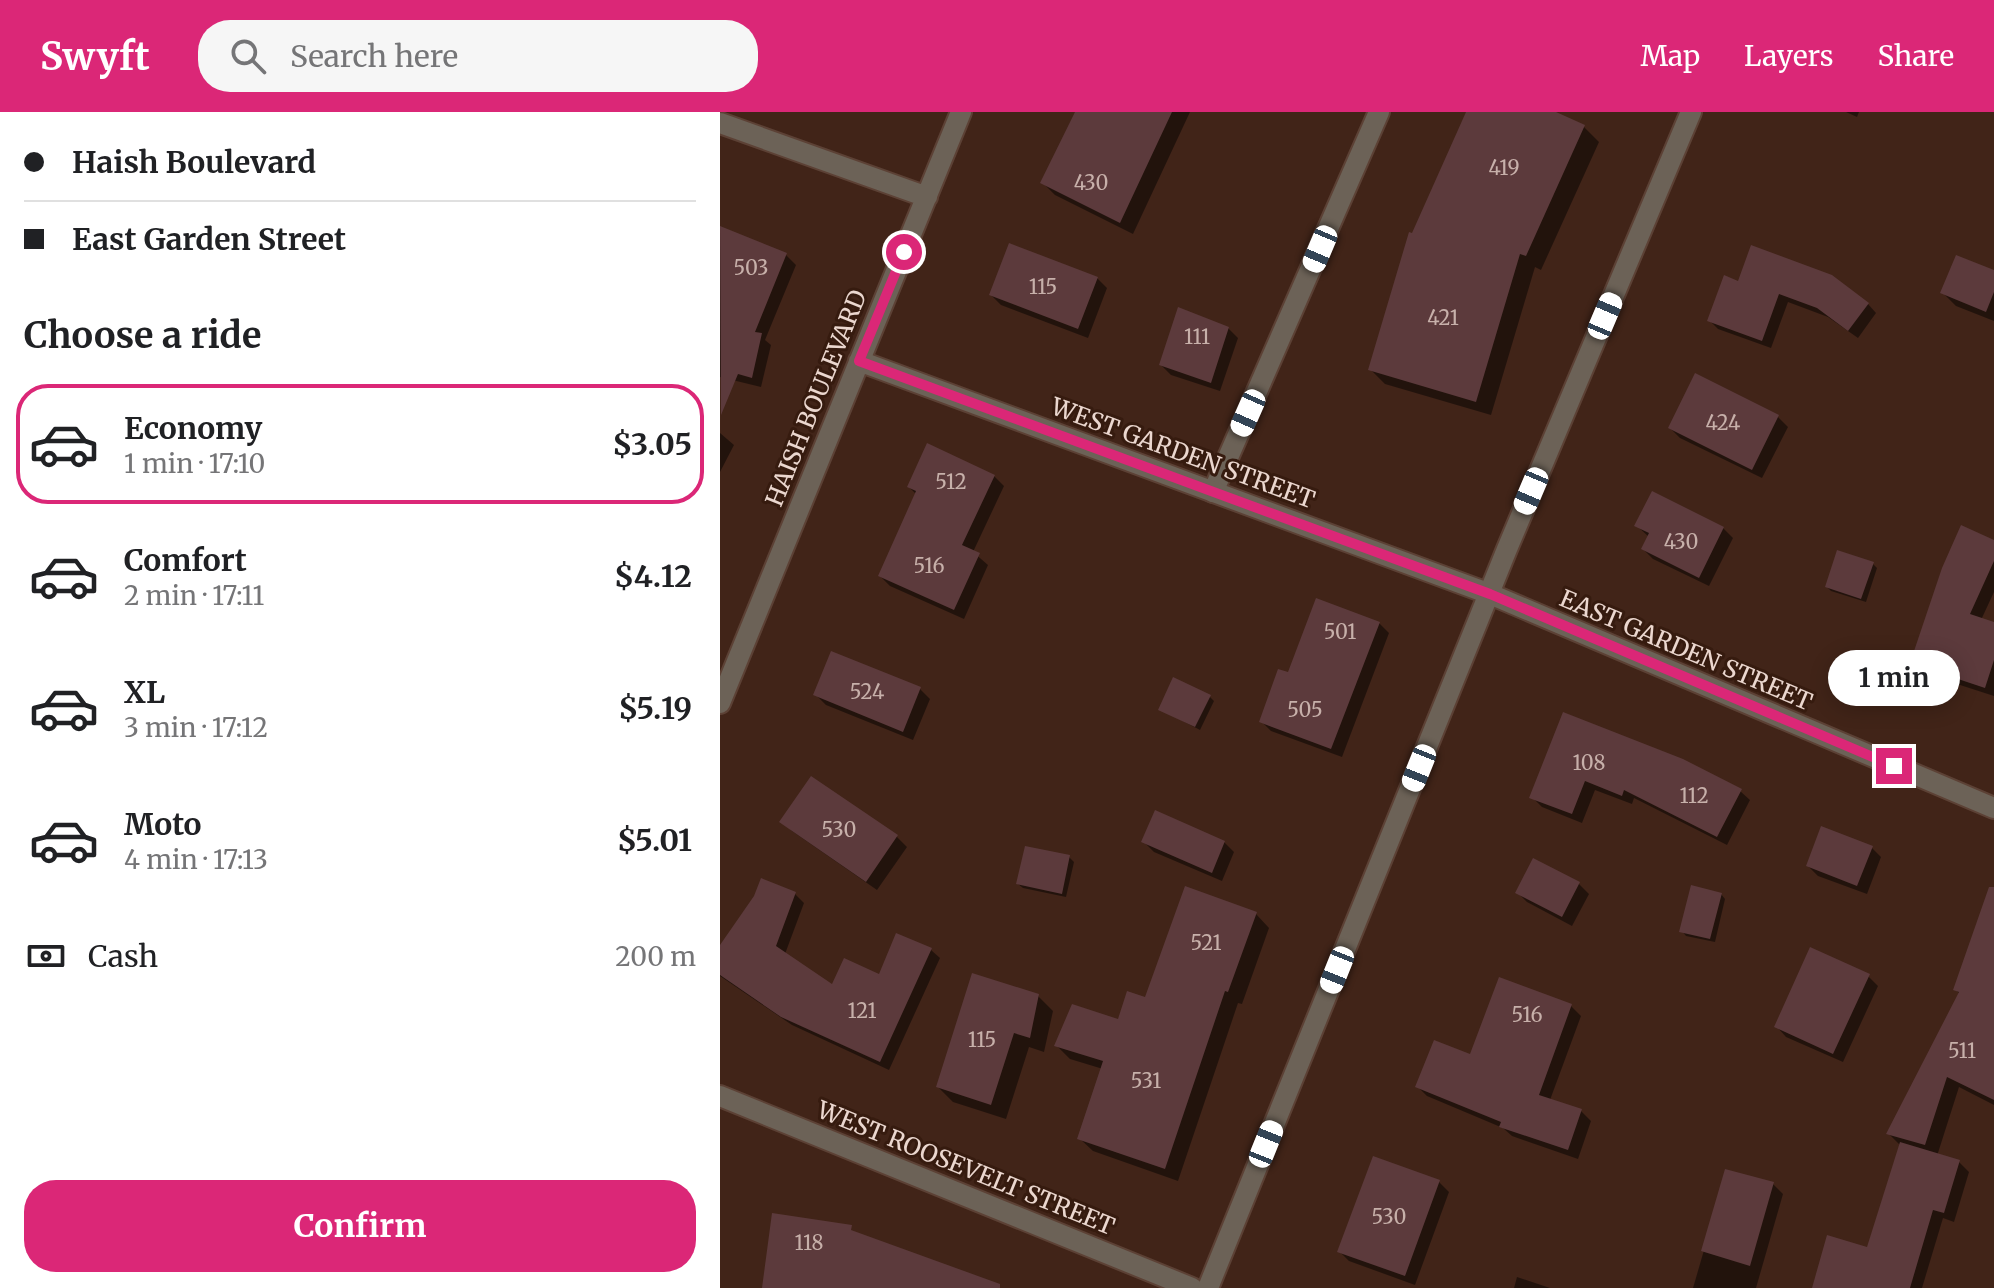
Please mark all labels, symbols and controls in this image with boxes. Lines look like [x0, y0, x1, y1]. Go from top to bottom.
search box [198, 20, 758, 92]
text: Swyft [40, 33, 150, 80]
icon: search [226, 34, 270, 78]
text: Search here [290, 37, 458, 75]
text: Map [1640, 38, 1700, 74]
text: Layers [1744, 38, 1833, 74]
text: Share [1877, 38, 1954, 74]
text: Haish Boulevard [72, 143, 316, 181]
house number: 419 [1488, 155, 1520, 180]
house number: 430 [1074, 170, 1108, 195]
text: East Garden Street [72, 220, 346, 258]
car [1300, 222, 1340, 276]
route start [886, 234, 922, 270]
house number: 503 [734, 255, 768, 280]
house number: 115 [1029, 274, 1057, 299]
street label: HAISH BOULEVARD [758, 285, 874, 511]
car [1585, 289, 1625, 343]
house number: 421 [1427, 305, 1459, 330]
text: Choose a ride [24, 313, 261, 358]
house number: 111 [1184, 324, 1210, 349]
car [1227, 386, 1269, 440]
street label: WEST GARDEN STREET [1046, 390, 1319, 515]
icon: car [28, 408, 100, 480]
text: Economy [124, 409, 262, 447]
house number: 424 [1706, 410, 1740, 435]
text: $3.05 [612, 425, 692, 463]
text: 1 min · 17:10 [124, 447, 265, 480]
car [1511, 464, 1551, 518]
house number: 512 [935, 469, 967, 494]
house number: 430 [1664, 529, 1698, 554]
icon: car [28, 540, 100, 612]
text: Comfort [124, 541, 247, 579]
house number: 516 [913, 553, 945, 578]
text: $4.12 [614, 557, 692, 595]
text: 2 min · 17:11 [124, 579, 264, 612]
street label: EAST GARDEN STREET [1555, 583, 1817, 717]
house number: 501 [1324, 619, 1356, 644]
callout: 1 min [1828, 650, 1960, 706]
text: 1 min [1859, 661, 1929, 694]
icon: car [28, 672, 100, 744]
text: XL [124, 673, 165, 711]
house number: 524 [850, 679, 884, 704]
text: $5.19 [618, 689, 692, 727]
house number: 505 [1287, 697, 1323, 722]
text: 3 min · 17:12 [124, 711, 268, 744]
car [1399, 741, 1439, 795]
route end [1876, 748, 1912, 784]
house number: 108 [1573, 750, 1605, 775]
house number: 112 [1679, 783, 1709, 808]
icon: car [28, 804, 100, 876]
text: Moto [124, 805, 202, 843]
house number: 530 [822, 817, 856, 842]
text: $5.01 [617, 821, 692, 859]
text: 4 min · 17:13 [124, 843, 268, 876]
house number: 521 [1190, 930, 1222, 955]
icon: cash [24, 934, 68, 978]
text: Cash [88, 937, 158, 975]
text: 200 m [615, 940, 696, 973]
car [1317, 943, 1357, 997]
house number: 121 [847, 998, 877, 1023]
house number: 516 [1511, 1002, 1543, 1027]
house number: 115 [968, 1027, 996, 1052]
house number: 511 [1948, 1038, 1976, 1063]
house number: 531 [1131, 1068, 1161, 1093]
street label: WEST ROOSEVELT STREET [812, 1094, 1120, 1242]
car [1246, 1117, 1286, 1171]
button: Confirm [24, 1180, 696, 1272]
house number: 530 [1372, 1204, 1406, 1229]
house number: 118 [795, 1230, 823, 1255]

